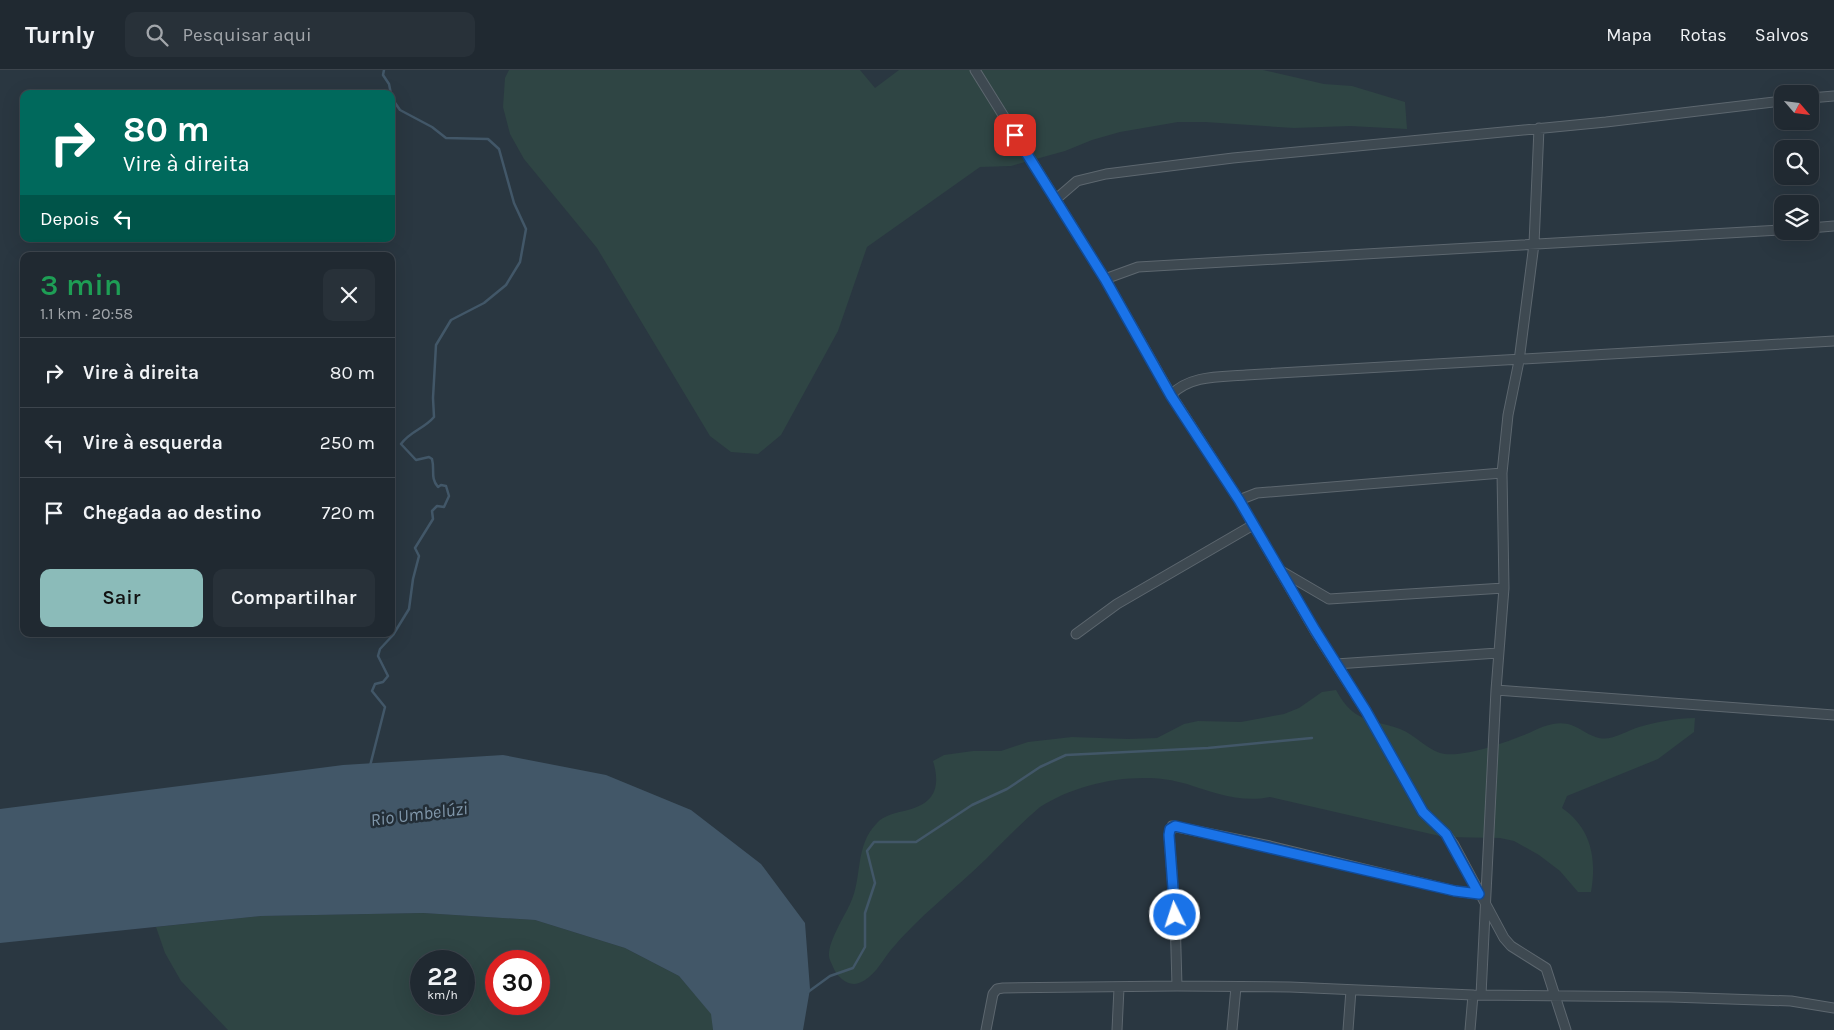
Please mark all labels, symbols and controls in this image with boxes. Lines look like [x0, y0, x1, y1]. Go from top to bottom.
search box [125, 12, 475, 57]
text: Turnly [25, 21, 95, 49]
icon: search [143, 21, 171, 49]
text: Pesquisar aqui [183, 24, 312, 46]
text: Mapa [1606, 24, 1652, 46]
text: Rotas [1680, 24, 1727, 46]
text: Salvos [1755, 24, 1809, 46]
north arrow [1774, 85, 1819, 130]
map controls [1774, 85, 1819, 240]
text: 80 m [123, 109, 210, 150]
icon: right [40, 110, 105, 175]
pin [994, 114, 1036, 156]
icon: arrive [1001, 121, 1029, 149]
button: search [1774, 140, 1819, 185]
text: Vire à direita [123, 151, 250, 177]
button: layers [1774, 195, 1819, 240]
icon: left [109, 205, 137, 233]
text: Depois [40, 208, 99, 230]
text: 3 min [40, 267, 122, 303]
button: close [323, 269, 375, 321]
text: 1.1 km · 20:58 [40, 304, 133, 323]
icon: right [40, 359, 68, 387]
text: Vire à direita [83, 362, 199, 384]
text: 80 m [330, 362, 375, 384]
icon: left [40, 429, 68, 457]
text: Vire à esquerda [83, 432, 223, 454]
text: 250 m [320, 432, 375, 454]
icon: arrive [40, 499, 68, 527]
text: Chegada ao destino [83, 502, 261, 524]
text: 720 m [322, 502, 375, 524]
button: Sair [40, 569, 203, 627]
button: Compartilhar [213, 569, 375, 627]
water label: Rio Umbelúzi [369, 797, 469, 831]
position arrow [1148, 888, 1200, 940]
speed limit sign: 30 [485, 950, 550, 1015]
text: 22 [427, 962, 458, 991]
text: km/h [427, 988, 458, 1002]

